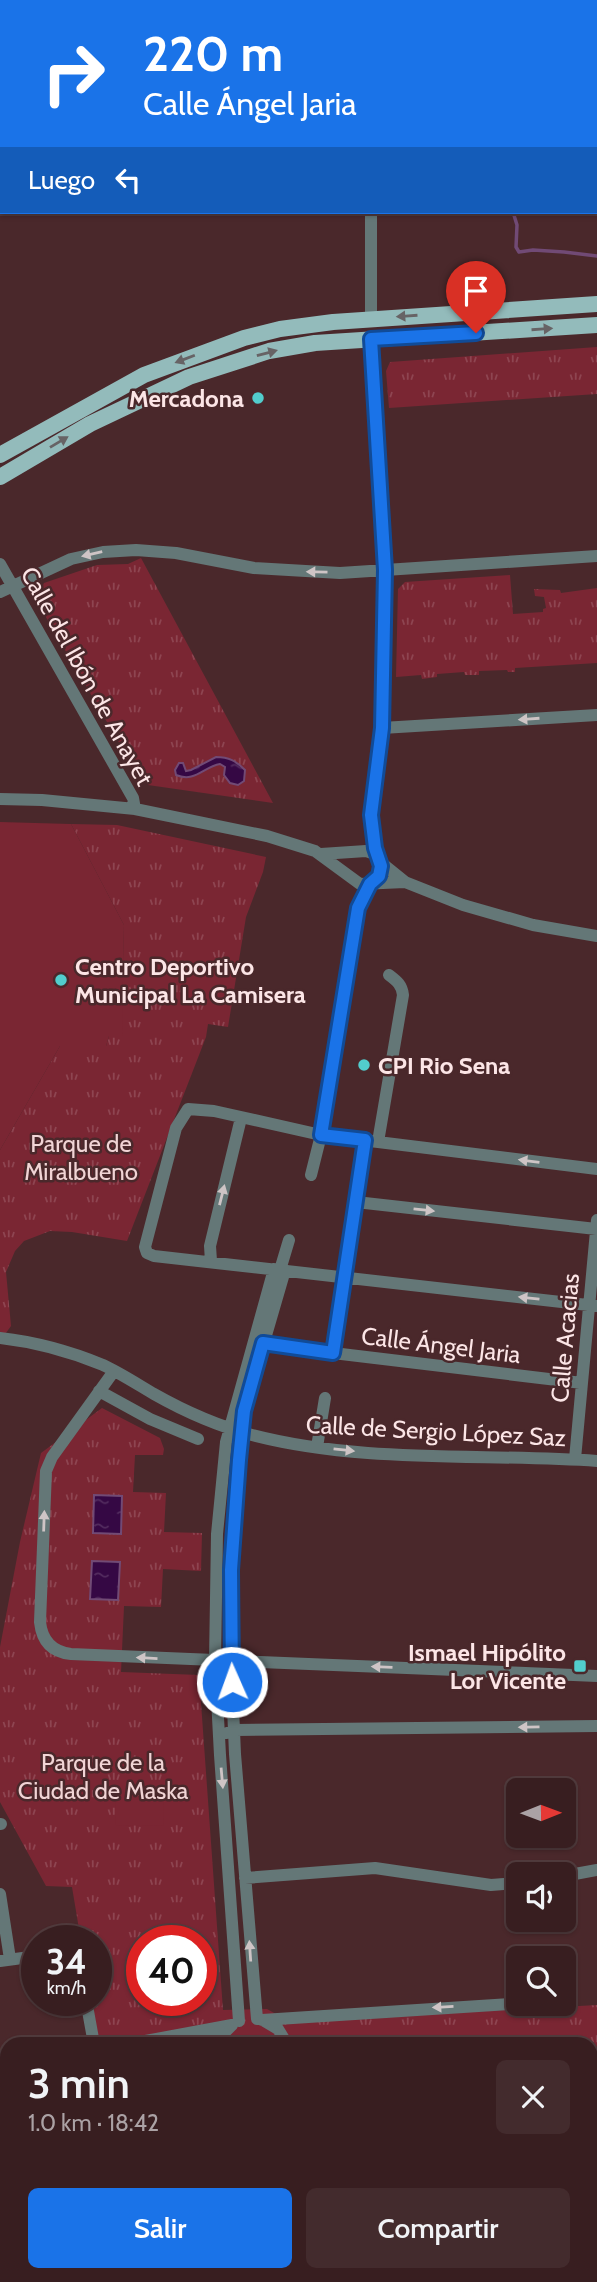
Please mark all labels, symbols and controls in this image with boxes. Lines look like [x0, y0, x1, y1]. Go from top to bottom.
text: 220 m [143, 24, 283, 83]
icon: right [28, 28, 119, 119]
text: Calle Ángel Jaria [143, 84, 357, 123]
icon: left [109, 161, 147, 199]
text: Luego [28, 164, 95, 196]
pin [446, 261, 506, 333]
icon: arrive [457, 272, 495, 310]
one-way arrow [395, 311, 417, 322]
one-way arrow [531, 323, 553, 334]
one-way arrow [256, 347, 278, 358]
one-way arrow [174, 353, 195, 364]
place label: Mercadona [129, 384, 244, 413]
marker: Mercadona [250, 390, 266, 406]
one-way arrow [49, 436, 68, 449]
one-way arrow [80, 549, 102, 560]
street label: Calle del Ibón de Anayet [15, 562, 159, 790]
one-way arrow [306, 566, 328, 578]
one-way arrow [518, 714, 540, 725]
place label: Centro Deportivo Municipal La Camisera [75, 952, 306, 1009]
marker: Centro Deportivo Municipal La Camisera [53, 972, 69, 988]
place label: CPI Rio Sena [378, 1051, 510, 1080]
marker: CPI Rio Sena [356, 1057, 372, 1073]
park label: Parque de Miralbueno [24, 1129, 138, 1186]
one-way arrow [518, 1155, 540, 1166]
one-way arrow [217, 1184, 228, 1206]
one-way arrow [413, 1204, 435, 1215]
street label: Calle Acacias [545, 1272, 585, 1404]
one-way arrow [518, 1292, 540, 1303]
street label: Calle Ángel Jaria [360, 1321, 523, 1369]
street label: Calle de Sergio López Saz [305, 1410, 567, 1452]
one-way arrow [333, 1445, 355, 1456]
one-way arrow [38, 1509, 49, 1531]
place label: Ismael Hipólito Lor Vicente [408, 1638, 566, 1695]
position arrow [195, 1645, 269, 1719]
one-way arrow [136, 1652, 158, 1663]
marker: Ismael Hipólito Lor Vicente [572, 1658, 588, 1674]
one-way arrow [371, 1662, 393, 1673]
one-way arrow [518, 1722, 540, 1733]
park label: Parque de la Ciudad de Maska [18, 1748, 189, 1805]
one-way arrow [217, 1767, 228, 1789]
north arrow [506, 1778, 576, 1848]
map controls [506, 1778, 576, 2016]
button: sound [506, 1862, 576, 1932]
speed limit sign: 40 [126, 1925, 217, 2016]
one-way arrow [244, 1939, 255, 1961]
text: 34 [46, 1940, 87, 1983]
button: search [506, 1946, 576, 2016]
text: km/h [47, 1977, 86, 1999]
one-way arrow [432, 2002, 454, 2013]
text: 3 min [28, 2057, 130, 2109]
button: close [496, 2060, 570, 2134]
text: 1.0 km · 18:42 [28, 2109, 159, 2137]
button: Salir [28, 2188, 292, 2268]
button: Compartir [306, 2188, 570, 2268]

